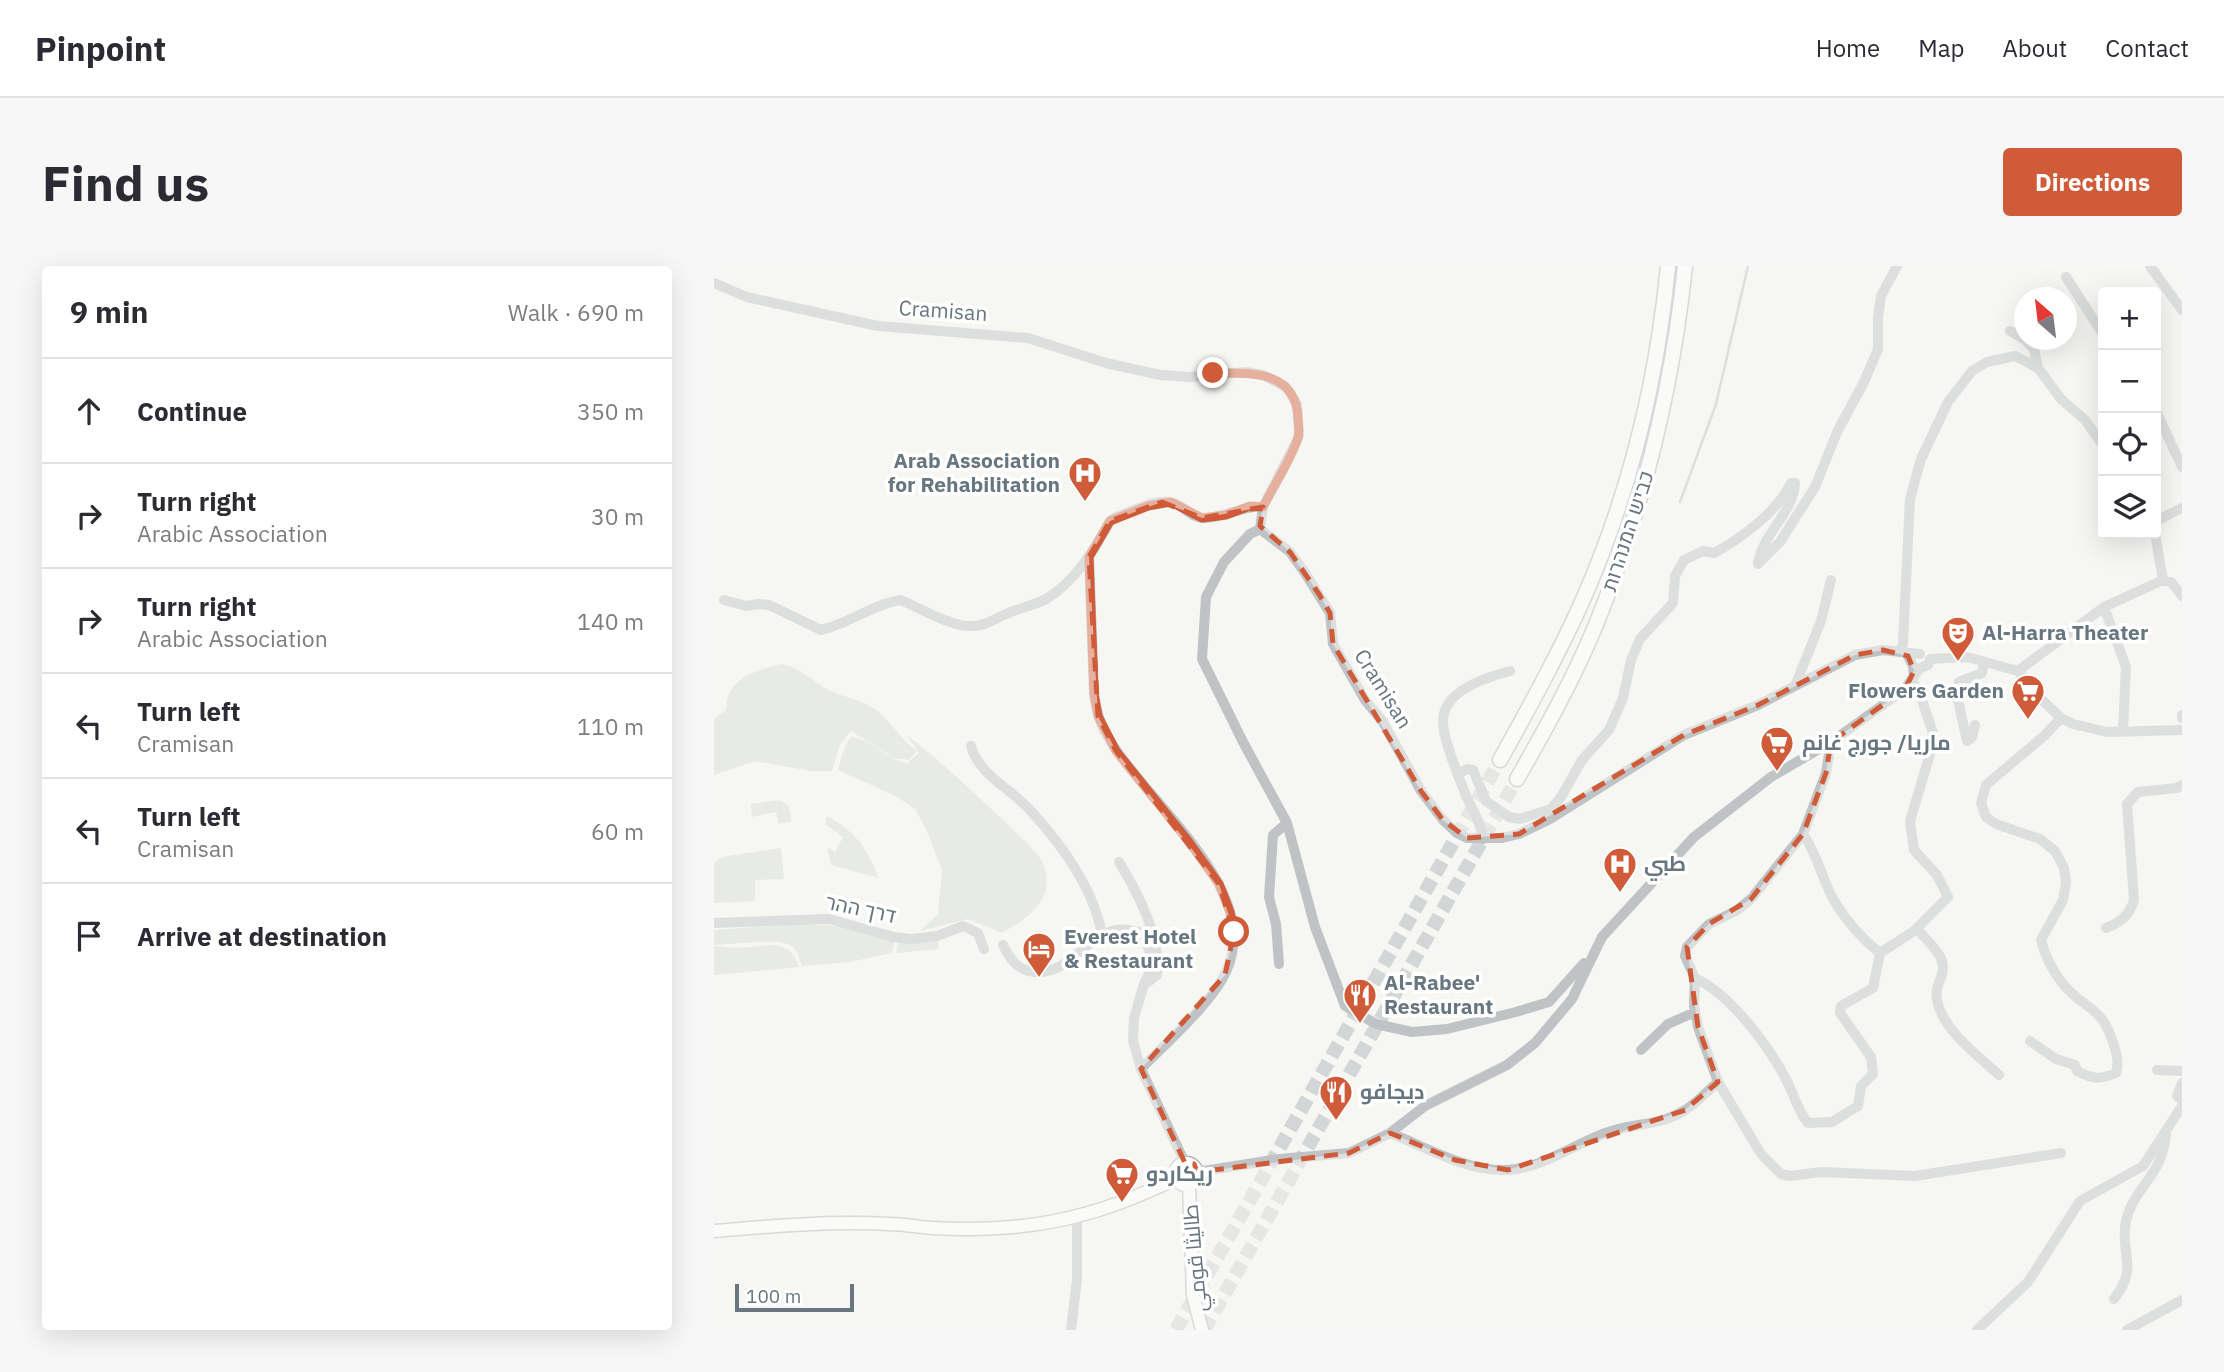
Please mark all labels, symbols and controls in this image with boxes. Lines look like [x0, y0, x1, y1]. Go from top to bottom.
text: Pinpoint [35, 27, 166, 70]
text: Home [1816, 32, 1880, 64]
text: Map [1918, 32, 1964, 64]
text: About [2002, 32, 2067, 64]
text: Contact [2105, 32, 2189, 64]
button: Directions [2003, 148, 2182, 216]
text: Find us [42, 151, 209, 214]
north arrow [2014, 287, 2077, 350]
map controls [2098, 287, 2161, 539]
button: + [2098, 287, 2161, 350]
text: 9 min [70, 292, 148, 331]
street label: Cramisan [898, 293, 988, 327]
text: Walk · 690 m [508, 297, 644, 327]
button: − [2098, 350, 2161, 413]
route end [1197, 357, 1228, 388]
icon: ahead [70, 392, 108, 430]
text: Continue [137, 394, 247, 428]
text: 350 m [577, 396, 644, 426]
button: locate [2098, 413, 2161, 476]
place label: Arab Association for Rehabilitation [888, 446, 1060, 498]
hospital icon: Arab Association for Rehabilitation [1066, 454, 1104, 503]
street label: כביש המנהרות [1594, 467, 1660, 595]
button: layers [2098, 476, 2161, 539]
text: Turn right [137, 484, 256, 518]
icon: right [70, 497, 108, 535]
text: 30 m [591, 501, 644, 531]
text: Arabic Association [137, 518, 328, 548]
text: Turn right [137, 589, 256, 623]
icon: right [70, 602, 108, 640]
text: 140 m [577, 606, 644, 636]
theatre icon: Al-Harra Theater [1939, 614, 1977, 663]
place label: Al-Harra Theater [1982, 618, 2149, 646]
text: Arabic Association [137, 623, 328, 653]
street label: Cramisan [1348, 643, 1419, 734]
supermarket icon: Flowers Garden [2009, 672, 2047, 721]
place label: Flowers Garden [1848, 676, 2004, 704]
text: Turn left [137, 694, 240, 728]
icon: left [70, 707, 108, 745]
text: 110 m [577, 711, 644, 741]
supermarket icon: ماريا/ جورج غانم [1758, 724, 1796, 773]
text: Cramisan [137, 728, 234, 758]
place label: ماريا/ جورج غانم [1802, 728, 1951, 757]
text: Turn left [137, 799, 240, 833]
icon: left [70, 812, 108, 850]
text: 60 m [591, 816, 644, 846]
text: Cramisan [137, 833, 234, 863]
hospital icon: طبي [1601, 845, 1639, 894]
place label: طبي [1644, 849, 1686, 881]
street label: דרך ההר [823, 887, 899, 929]
route start [1218, 916, 1249, 947]
icon: arrive [70, 917, 108, 955]
text: Arrive at destination [137, 919, 387, 953]
place label: Everest Hotel & Restaurant [1064, 922, 1196, 974]
hotel icon: Everest Hotel & Restaurant [1020, 930, 1058, 979]
place label: Al-Rabee' Restaurant [1384, 968, 1493, 1020]
restaurant icon: Al-Rabee' Restaurant [1341, 976, 1379, 1025]
restaurant icon: ديجافو [1317, 1073, 1355, 1122]
place label: ديجافو [1360, 1077, 1425, 1105]
supermarket icon: ريكاردو [1103, 1155, 1141, 1204]
place label: ريكاردو [1146, 1159, 1213, 1187]
street label: طاليثا قومي [1175, 1203, 1216, 1313]
scale bar [735, 1281, 854, 1313]
text: 100 m [746, 1284, 801, 1308]

